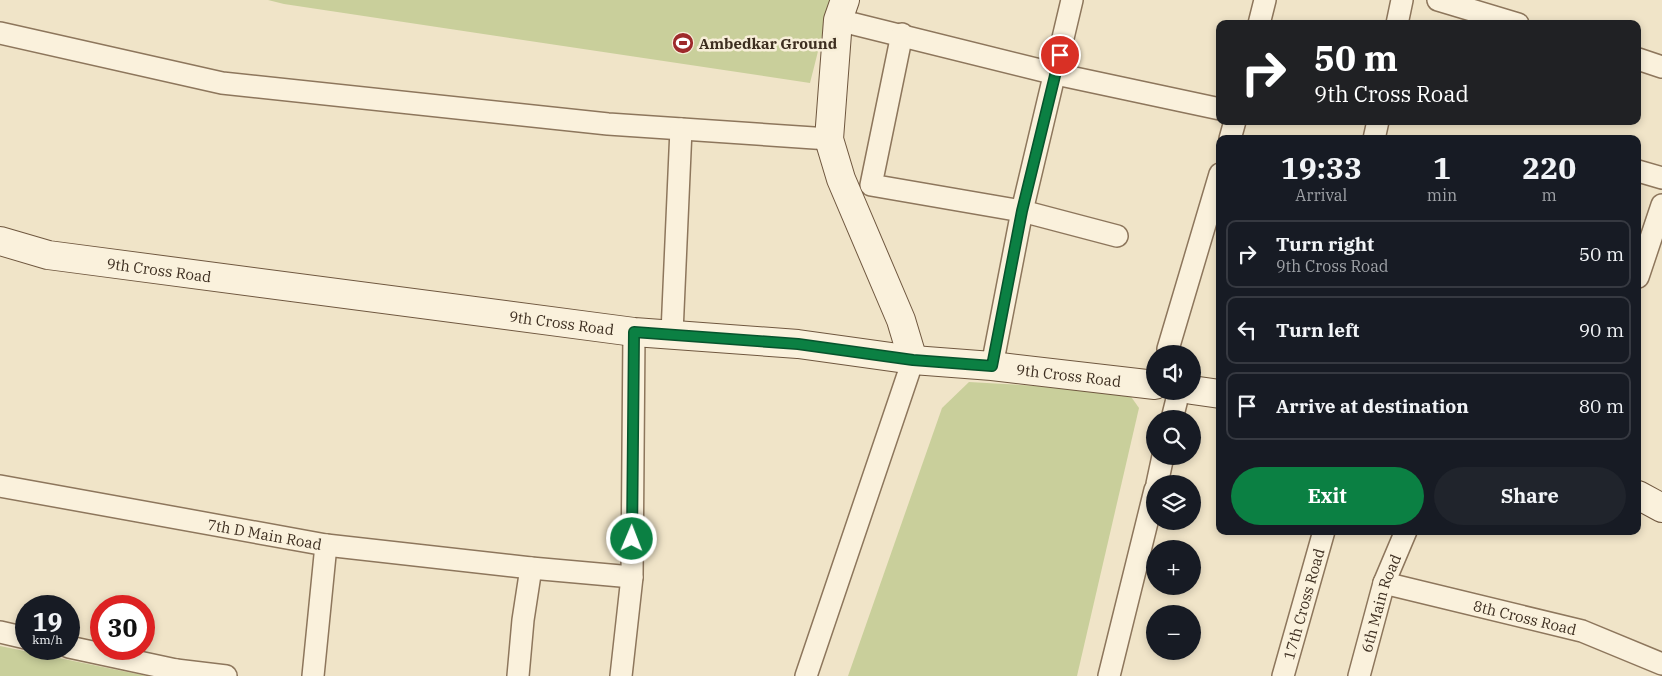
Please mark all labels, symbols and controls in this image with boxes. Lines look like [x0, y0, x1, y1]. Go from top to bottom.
sports icon: Ambedkar Ground [671, 31, 695, 55]
place label: Ambedkar Ground [699, 34, 838, 53]
pin [1039, 34, 1081, 76]
text: 50 m [1314, 35, 1398, 81]
icon: right [1231, 40, 1296, 105]
icon: arrive [1046, 41, 1074, 69]
text: 9th Cross Road [1314, 79, 1469, 108]
text: 19:33 [1281, 148, 1362, 187]
text: 1 [1433, 148, 1451, 187]
text: 220 [1522, 148, 1576, 187]
text: Arrival [1295, 185, 1347, 205]
text: min [1427, 185, 1457, 205]
text: m [1542, 185, 1557, 205]
text: Turn right [1276, 232, 1374, 256]
icon: right [1233, 240, 1261, 268]
text: 50 m [1579, 242, 1624, 266]
street label: 9th Cross Road [105, 253, 213, 286]
text: 9th Cross Road [1276, 256, 1389, 276]
street label: 9th Cross Road [508, 306, 615, 339]
icon: left [1233, 316, 1261, 344]
text: Turn left [1276, 318, 1359, 342]
text: 90 m [1579, 318, 1624, 342]
map controls [1146, 345, 1201, 660]
button: sound [1146, 345, 1201, 400]
street label: 9th Cross Road [1015, 359, 1122, 390]
icon: arrive [1233, 392, 1261, 420]
text: Arrive at destination [1276, 394, 1469, 418]
text: 80 m [1579, 394, 1624, 418]
button: search [1146, 410, 1201, 465]
button: Exit [1231, 467, 1424, 525]
button: Share [1434, 467, 1626, 525]
button: layers [1146, 475, 1201, 530]
position arrow [605, 512, 657, 564]
street label: 7th D Main Road [206, 514, 324, 554]
button: + [1146, 540, 1201, 595]
street label: 17th Cross Road [1279, 546, 1328, 662]
street label: 6th Main Road [1356, 551, 1405, 654]
speed limit sign: 30 [90, 595, 155, 660]
street label: 8th Cross Road [1471, 595, 1579, 639]
text: 19 [32, 605, 63, 638]
button: − [1146, 605, 1201, 660]
text: km/h [32, 632, 63, 647]

